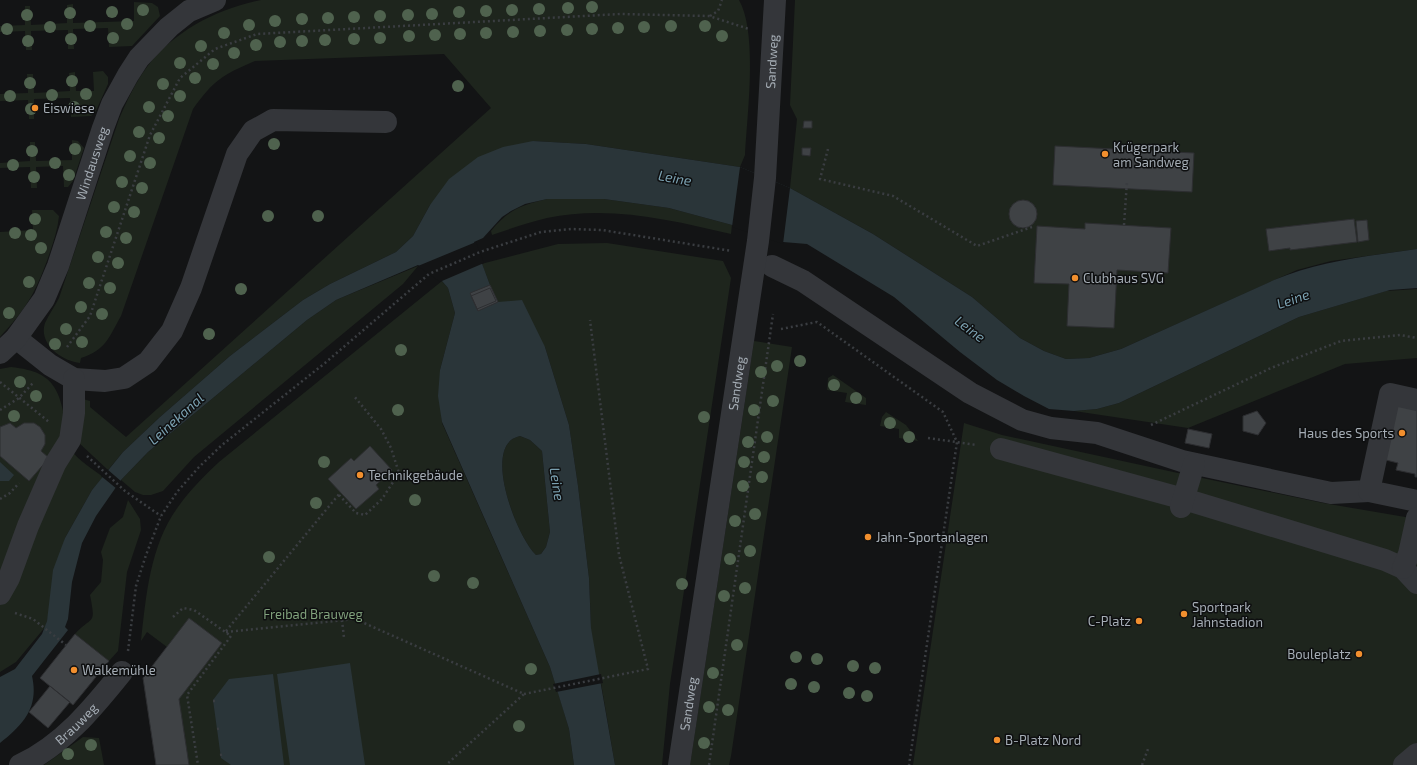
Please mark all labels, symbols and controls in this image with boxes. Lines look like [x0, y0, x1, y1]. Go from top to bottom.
street label: Sandweg [762, 34, 781, 89]
place label: Eiswiese [43, 100, 95, 116]
marker: Eiswiese [30, 103, 40, 113]
street label: Windausweg [72, 124, 111, 202]
place label: Krügerpark am Sandweg [1113, 139, 1189, 170]
marker: Krügerpark am Sandweg [1100, 149, 1110, 159]
water label: Leine [657, 166, 694, 189]
place label: Clubhaus SVG [1083, 270, 1164, 286]
marker: Clubhaus SVG [1070, 273, 1080, 283]
water label: Leine [1274, 285, 1312, 312]
water label: Leine [952, 312, 989, 346]
street label: Sandweg [725, 355, 749, 411]
water label: Leinekanal [144, 389, 207, 448]
place label: Haus des Sports [1298, 425, 1394, 441]
marker: Haus des Sports [1397, 428, 1407, 438]
water label: Leine [546, 466, 569, 502]
place label: Technikgebäude [368, 467, 463, 483]
marker: Technikgebäude [355, 470, 365, 480]
place label: Jahn-Sportanlagen [876, 529, 988, 545]
marker: Jahn-Sportanlagen [863, 532, 873, 542]
place label: Sportpark Jahnstadion [1192, 599, 1263, 630]
park label: Freibad Brauweg [263, 606, 363, 622]
marker: Sportpark Jahnstadion [1179, 609, 1189, 619]
place label: C-Platz [1088, 613, 1131, 629]
marker: C-Platz [1134, 616, 1144, 626]
place label: Bouleplatz [1287, 646, 1351, 662]
marker: Bouleplatz [1354, 649, 1364, 659]
place label: Walkemühle [82, 662, 156, 678]
marker: Walkemühle [69, 665, 79, 675]
street label: Sandweg [676, 676, 700, 732]
street label: Brauweg [52, 700, 101, 748]
place label: B-Platz Nord [1005, 732, 1081, 748]
marker: B-Platz Nord [992, 735, 1002, 745]

